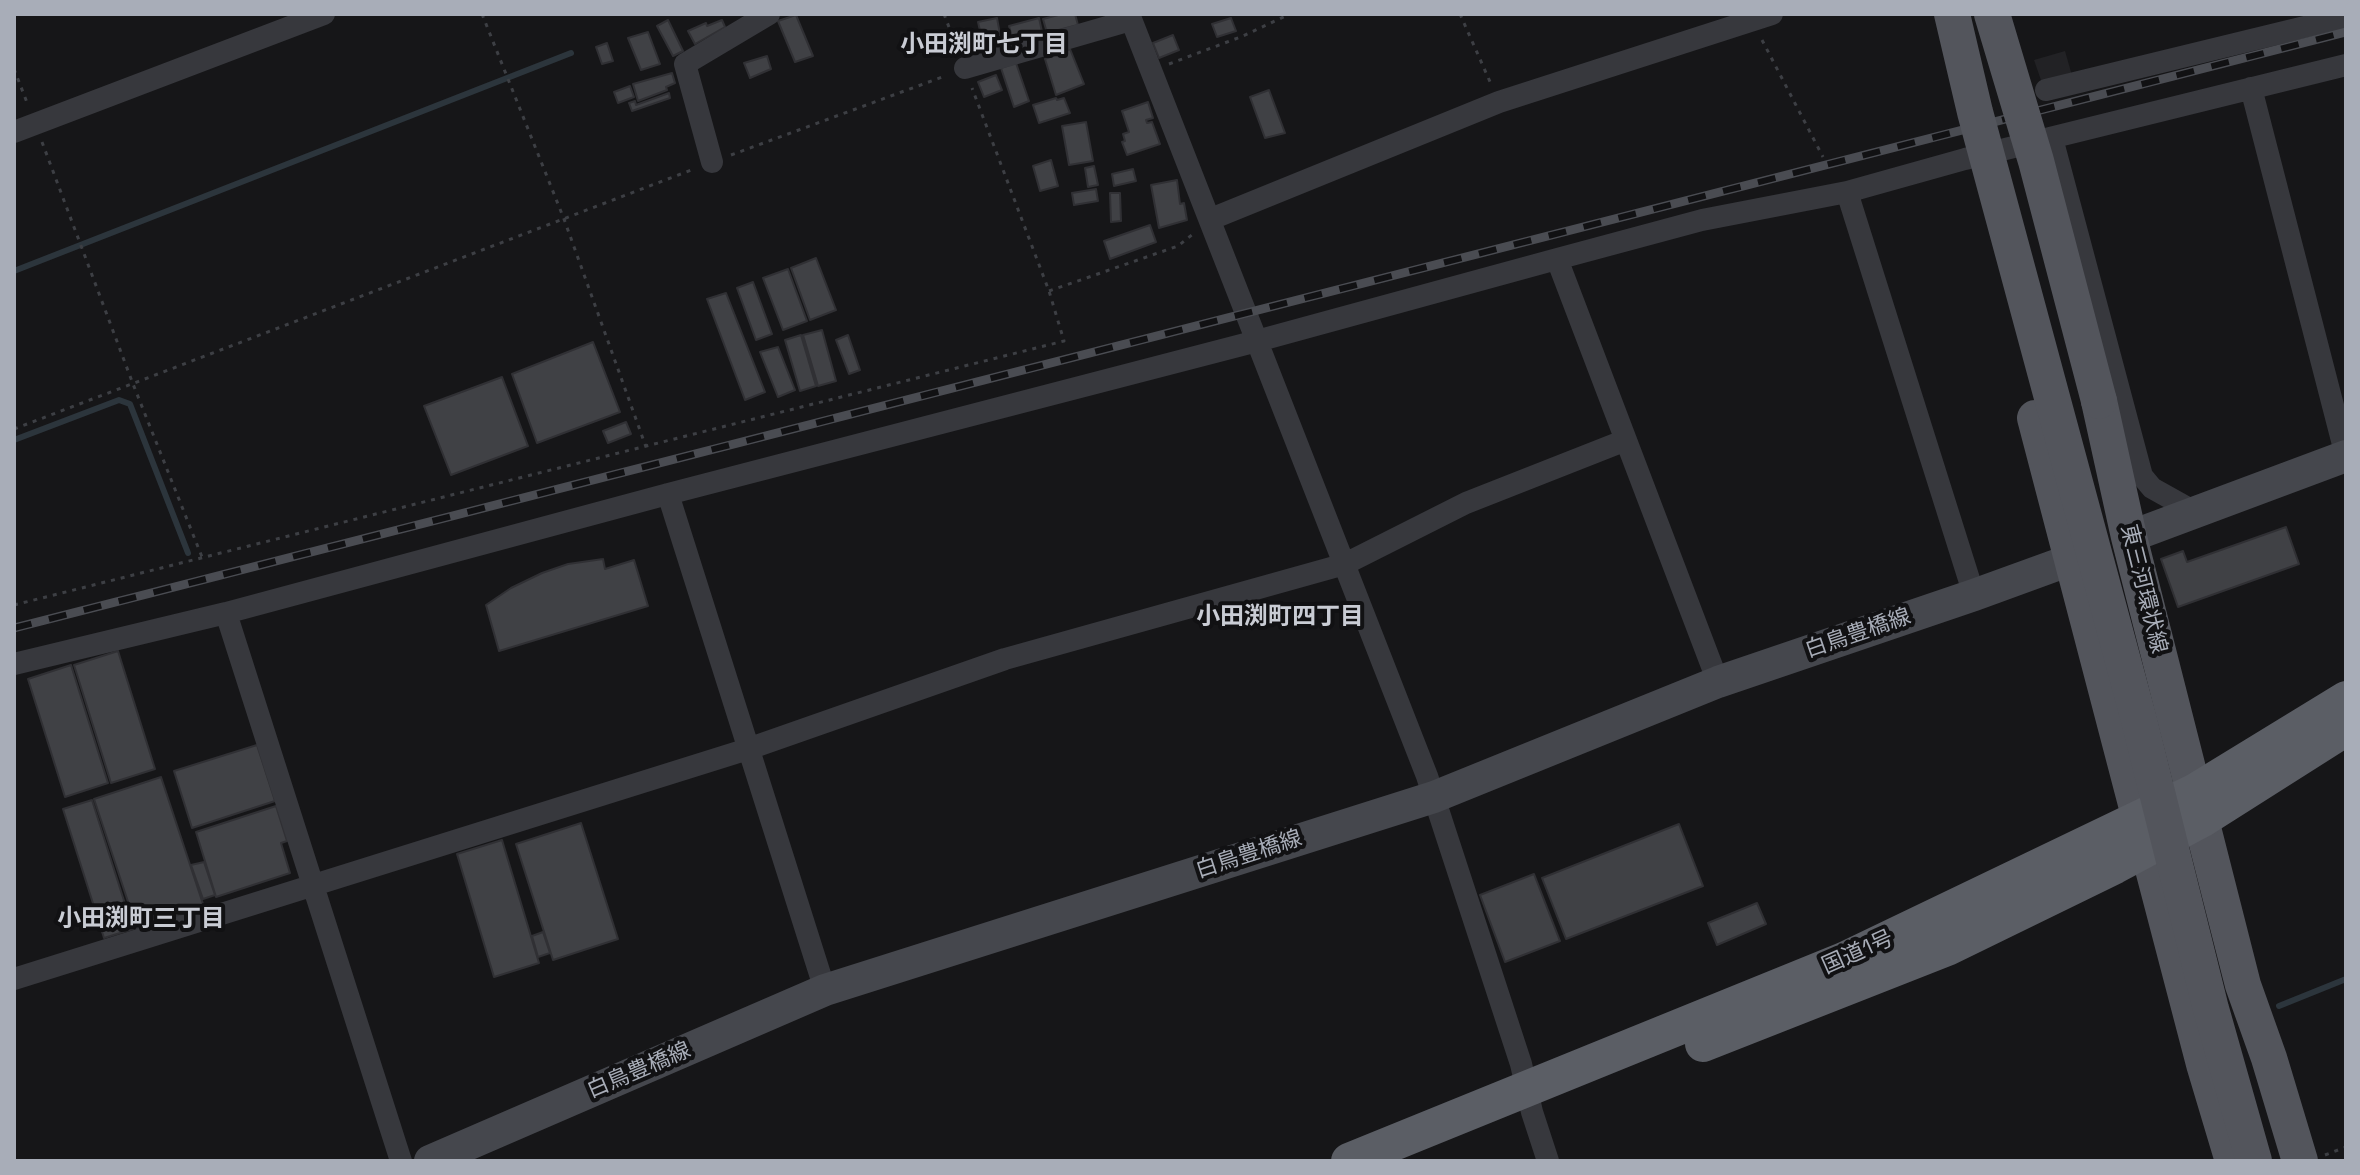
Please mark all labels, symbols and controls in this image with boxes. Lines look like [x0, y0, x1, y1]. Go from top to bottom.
district label: 小田渕町七丁目 [900, 31, 1068, 59]
street label: 東三河環状線 [2114, 522, 2172, 656]
district label: 小田渕町四丁目 [1196, 603, 1364, 631]
street label: 白鳥豊橋線 [1802, 604, 1914, 664]
street label: 白鳥豊橋線 [1193, 825, 1305, 885]
district label: 小田渕町三丁目 [57, 905, 225, 933]
street label: 国道1号 [1818, 926, 1898, 980]
street label: 白鳥豊橋線 [583, 1037, 695, 1105]

